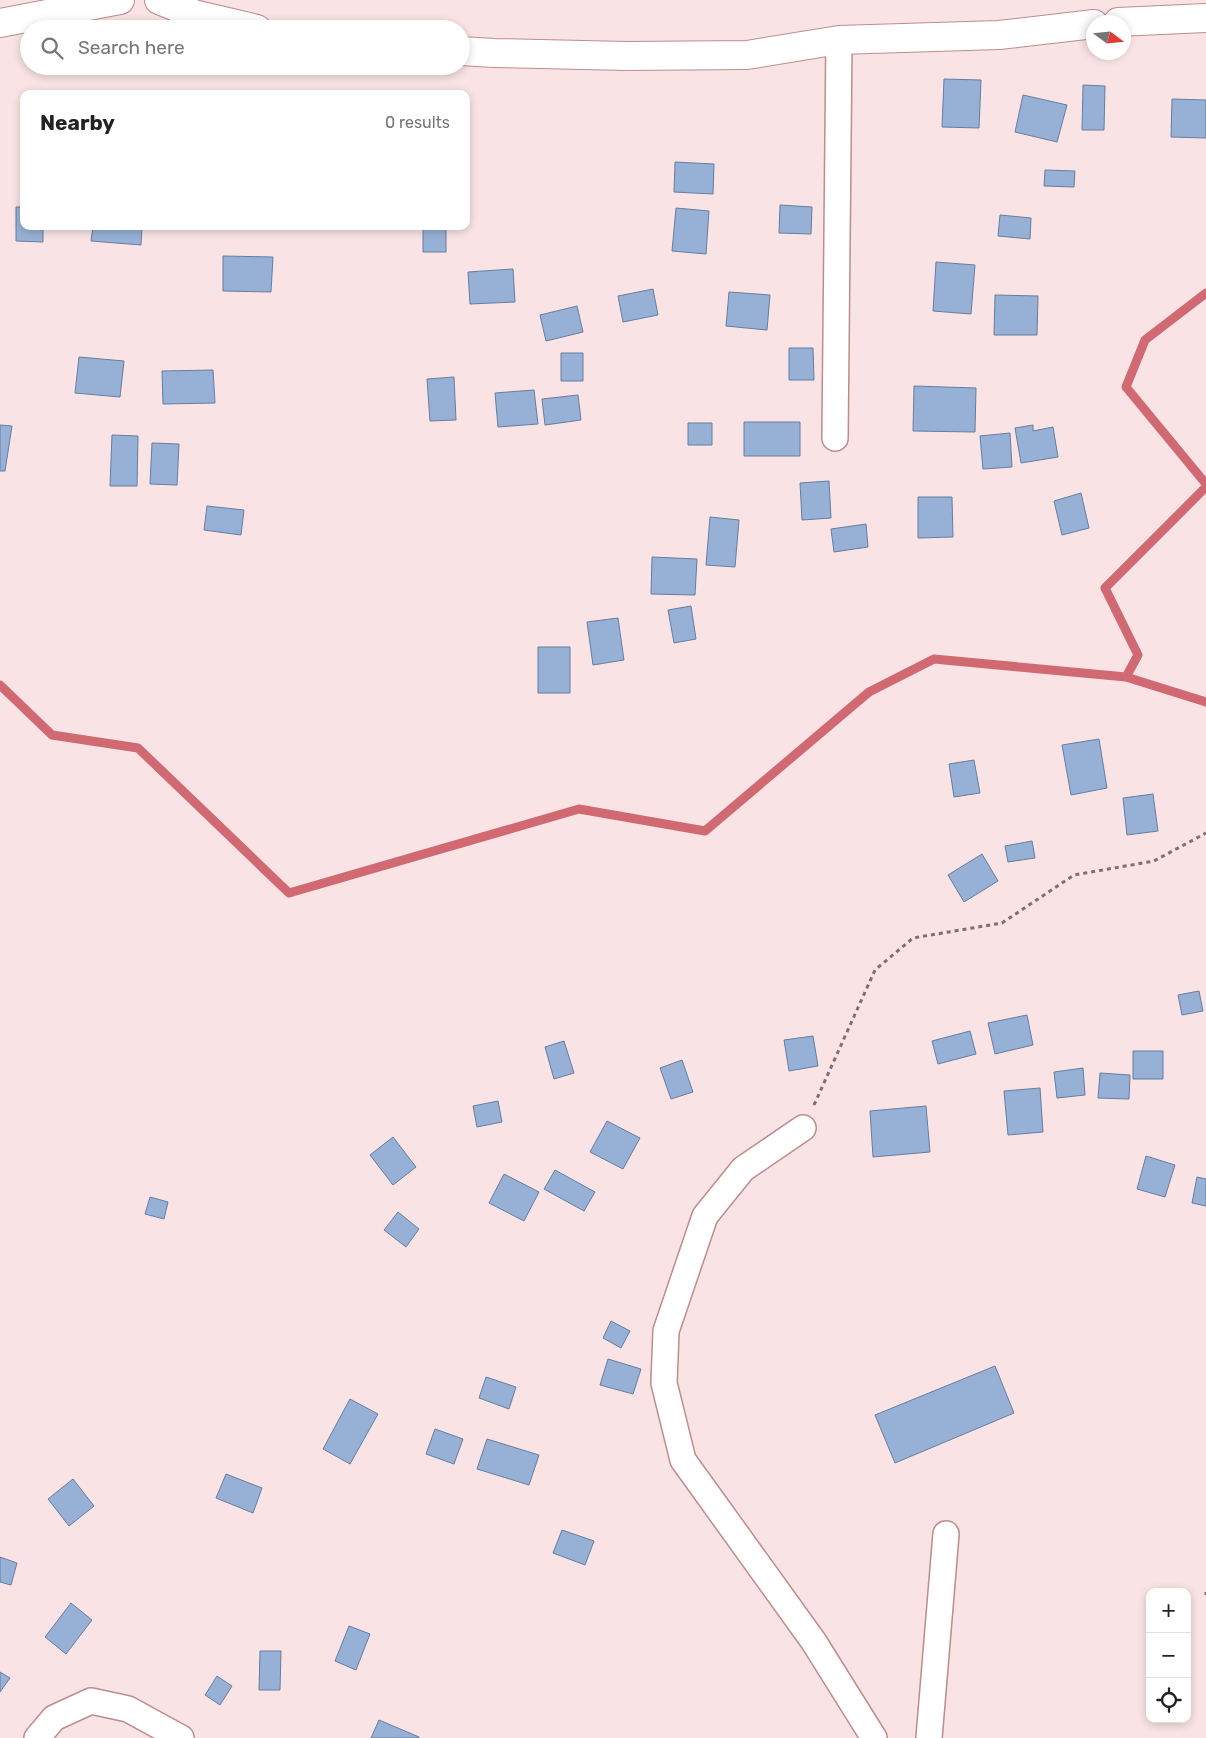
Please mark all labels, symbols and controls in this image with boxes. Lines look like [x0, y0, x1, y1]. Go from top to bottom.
north arrow [1086, 15, 1131, 60]
search box [20, 20, 470, 75]
icon: search [38, 34, 66, 62]
text: Search here [78, 36, 185, 59]
text: Nearby [40, 110, 115, 135]
text: 0 results [385, 113, 450, 132]
map controls [1146, 1588, 1191, 1723]
button: + [1146, 1588, 1191, 1633]
button: − [1146, 1633, 1191, 1678]
button: locate [1146, 1678, 1191, 1723]

